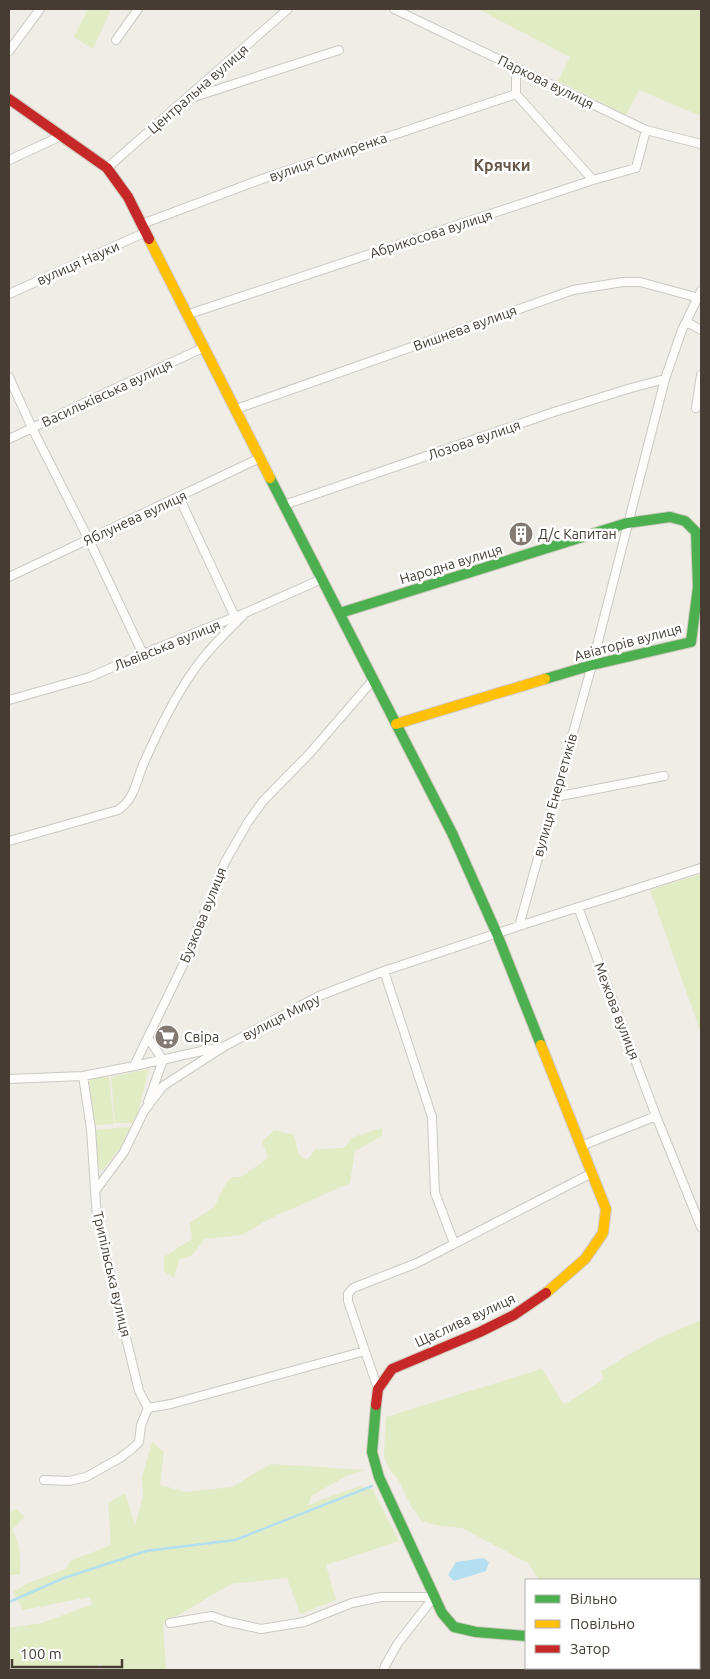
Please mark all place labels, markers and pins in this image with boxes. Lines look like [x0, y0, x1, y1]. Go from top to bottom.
building icon: Д/с Капитан [508, 521, 534, 547]
place label: Д/с Капитан [538, 526, 617, 542]
supermarket icon: Свіра [154, 1024, 180, 1050]
place label: Свіра [184, 1029, 219, 1045]

